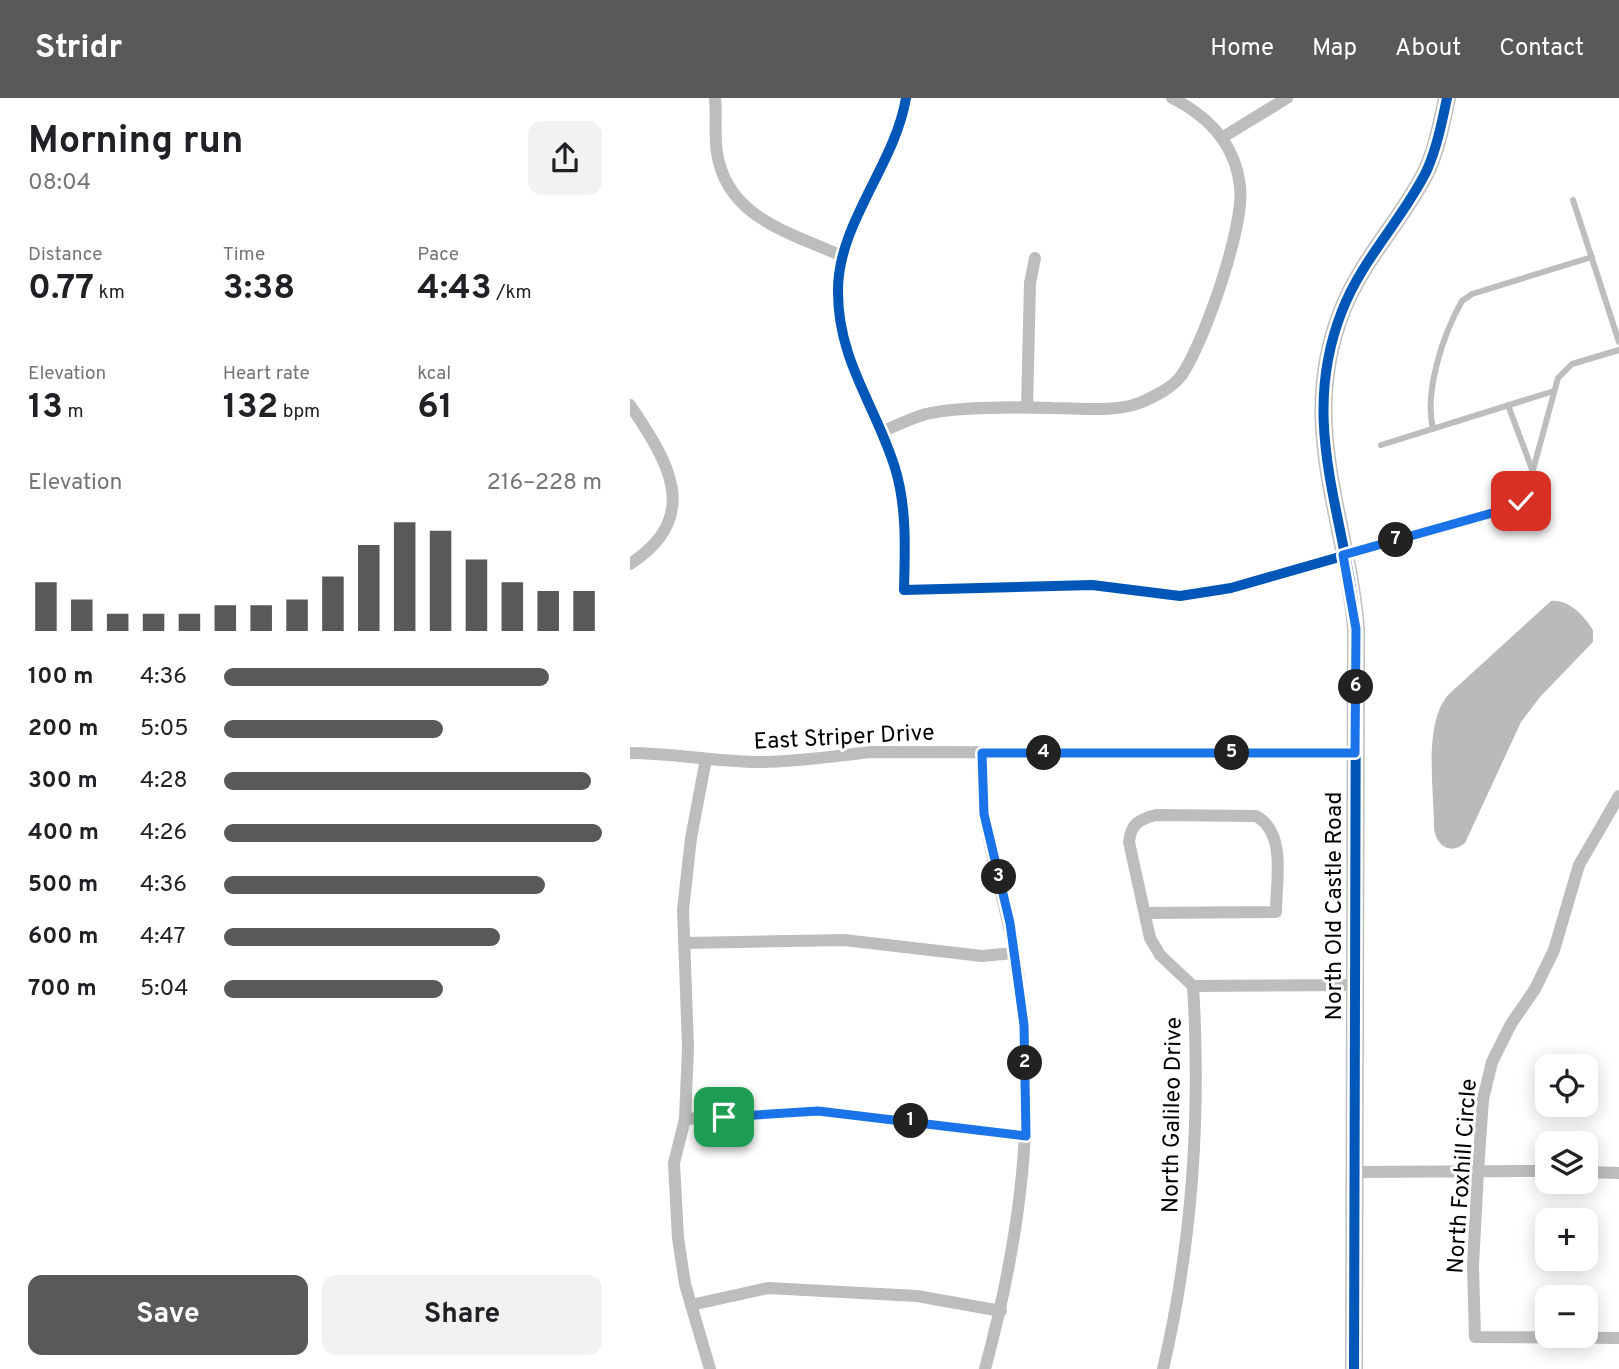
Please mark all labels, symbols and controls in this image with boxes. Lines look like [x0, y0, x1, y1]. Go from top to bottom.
text: Stridr [35, 28, 122, 70]
text: Home [1210, 34, 1274, 64]
text: Map [1312, 34, 1357, 64]
text: About [1395, 34, 1461, 64]
text: Contact [1499, 34, 1584, 64]
text: Morning run [28, 118, 244, 167]
button: share [528, 121, 602, 195]
text: 08:04 [28, 169, 91, 198]
text: Distance [28, 243, 103, 267]
text: Time [223, 243, 265, 267]
text: Pace [417, 243, 459, 267]
text: 0.77 [28, 267, 94, 311]
text: 3:38 [223, 267, 295, 311]
text: 4:43 [417, 267, 492, 311]
text: km [94, 281, 125, 305]
text: /km [492, 281, 532, 305]
text: Elevation [28, 362, 106, 386]
text: Heart rate [223, 362, 310, 386]
text: kcal [417, 362, 451, 386]
text: 13 [28, 386, 63, 430]
text: 132 [223, 386, 278, 430]
text: 61 [417, 386, 453, 430]
text: m [63, 400, 84, 424]
text: bpm [278, 400, 320, 424]
text: Elevation [28, 469, 123, 498]
text: 216–228 m [487, 469, 602, 498]
pin [1491, 471, 1551, 531]
icon: check [1502, 482, 1540, 520]
pin: 7 [1378, 522, 1414, 558]
text: 7 [1390, 527, 1401, 551]
text: 100 m [28, 663, 93, 692]
text: 4:36 [140, 663, 187, 692]
pin: 6 [1338, 670, 1374, 704]
text: 6 [1350, 674, 1361, 698]
text: 200 m [28, 715, 98, 744]
text: 5:05 [140, 715, 189, 744]
street label: East Striper Drive [753, 719, 935, 758]
pin: 4 [1026, 736, 1062, 770]
pin: 5 [1214, 736, 1250, 770]
text: 4 [1037, 740, 1050, 764]
text: 5 [1226, 740, 1237, 764]
text: 300 m [28, 767, 98, 796]
text: 4:28 [140, 767, 188, 796]
street label: North Old Castle Road [1321, 792, 1350, 1020]
text: 400 m [28, 819, 99, 848]
text: 4:26 [140, 819, 187, 848]
pin: 3 [982, 860, 1016, 894]
text: 3 [993, 864, 1004, 888]
text: 500 m [28, 871, 98, 900]
text: 4:36 [140, 871, 187, 900]
text: 600 m [28, 923, 98, 952]
text: 4:47 [140, 923, 186, 952]
text: 700 m [28, 975, 97, 1004]
text: 5:04 [140, 975, 189, 1004]
street label: North Galileo Drive [1157, 1017, 1190, 1213]
pin: 2 [1008, 1046, 1042, 1080]
text: 2 [1019, 1050, 1030, 1074]
map controls [1535, 1054, 1598, 1348]
button: locate [1535, 1054, 1598, 1117]
street label: North Foxhill Circle [1442, 1078, 1485, 1275]
pin [694, 1087, 754, 1147]
icon: arrive [705, 1098, 743, 1136]
pin: 1 [894, 1104, 928, 1138]
text: 1 [907, 1108, 914, 1132]
button: layers [1535, 1131, 1598, 1194]
button: + [1535, 1208, 1598, 1271]
button: Save [28, 1275, 308, 1355]
button: Share [322, 1275, 602, 1355]
button: − [1535, 1285, 1598, 1348]

